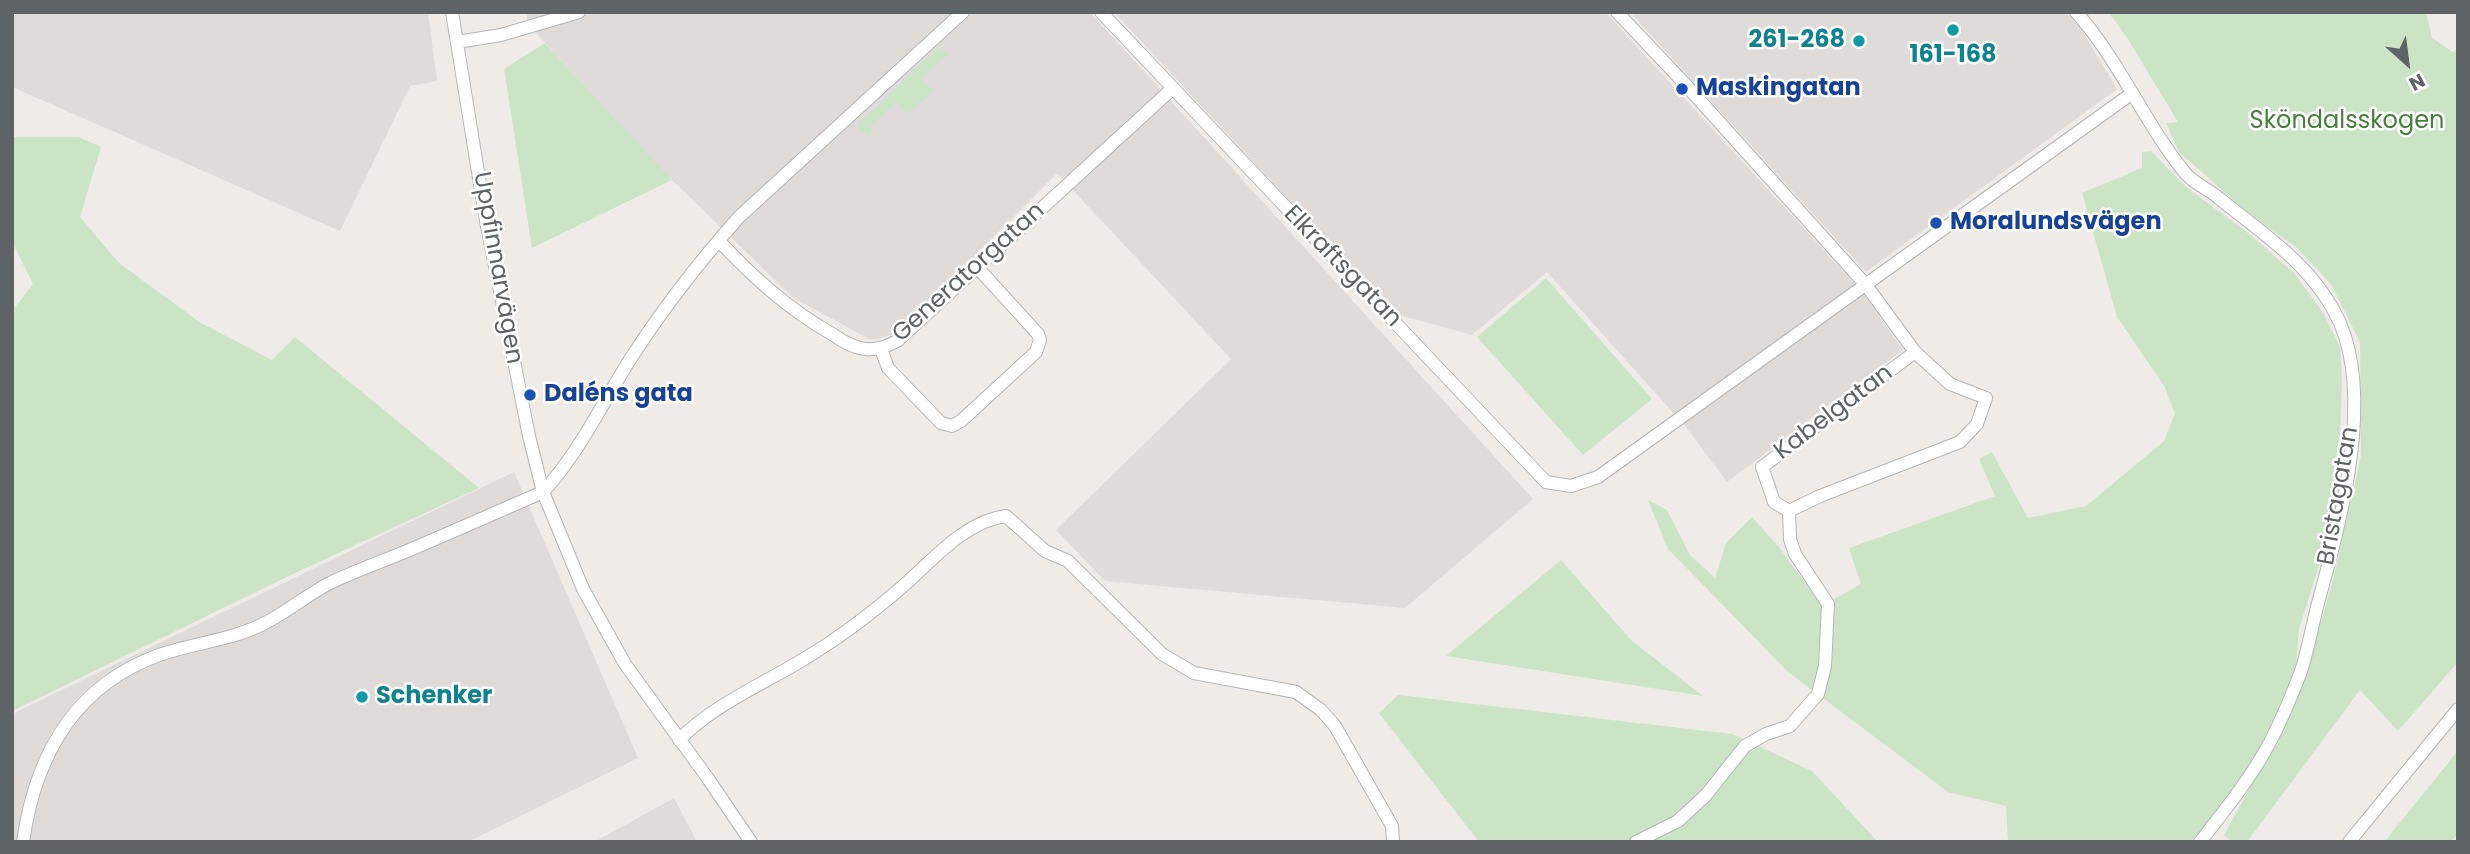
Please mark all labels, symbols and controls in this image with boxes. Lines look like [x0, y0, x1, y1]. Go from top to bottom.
marker: 161-168 [1945, 22, 1961, 38]
place label: 261-268 [1749, 27, 1845, 55]
north arrow [2372, 28, 2442, 98]
marker: 261-268 [1851, 33, 1867, 49]
place label: 161-168 [1909, 42, 1997, 70]
text: N [2404, 67, 2430, 97]
place label: Maskingatan [1696, 75, 1861, 103]
marker: Maskingatan [1674, 81, 1690, 97]
park label: Sköndalsskogen [2250, 108, 2444, 136]
street label: Uppfinnarvägen [466, 170, 528, 366]
street label: Generatorgatan [887, 197, 1051, 349]
street label: Elkraftsgatan [1277, 200, 1407, 334]
place label: Moralundsvägen [1950, 209, 2162, 237]
marker: Moralundsvägen [1928, 215, 1944, 231]
street label: Kabelgatan [1769, 359, 1899, 467]
place label: Daléns gata [544, 381, 693, 409]
marker: Daléns gata [522, 387, 538, 403]
street label: Bristagatan [2313, 425, 2365, 567]
place label: Schenker [376, 683, 492, 711]
marker: Schenker [354, 689, 370, 705]

